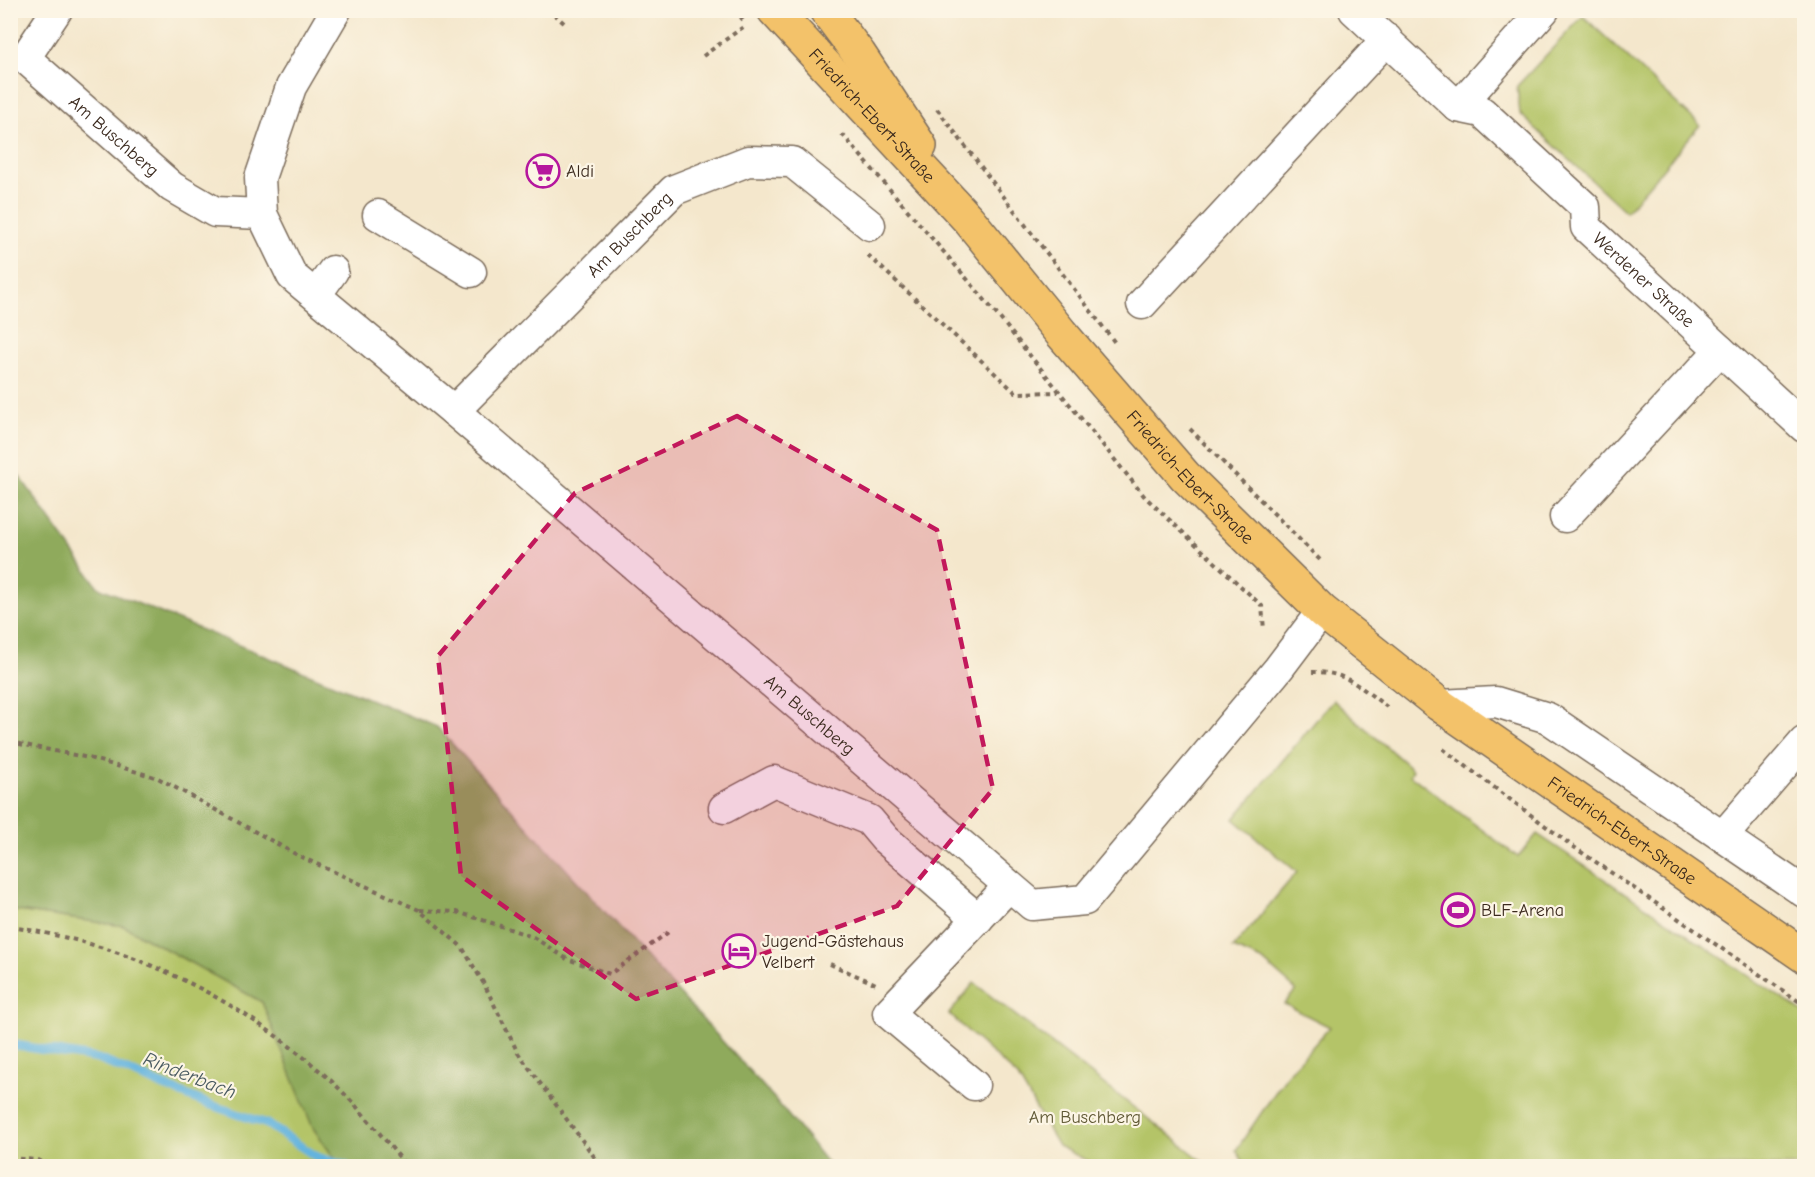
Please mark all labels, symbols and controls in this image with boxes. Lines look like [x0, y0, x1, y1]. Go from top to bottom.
street label: Friedrich-Ebert-Straße [804, 44, 939, 187]
street label: Am Buschberg [64, 91, 163, 181]
supermarket icon: Aldi [525, 153, 561, 189]
place label: Aldi [566, 161, 594, 182]
street label: Am Buschberg [583, 188, 677, 282]
street label: Werdener Straße [1588, 228, 1698, 332]
street label: Friedrich-Ebert-Straße [1122, 406, 1258, 549]
street label: Am Buschberg [760, 671, 859, 760]
street label: Friedrich-Ebert-Straße [1543, 772, 1700, 890]
sports icon: BLF-Arena [1440, 892, 1476, 928]
place label: BLF-Arena [1481, 900, 1564, 921]
place label: Jugend-Gästehaus Velbert [762, 931, 904, 973]
hotel icon: Jugend-Gästehaus Velbert [721, 933, 757, 969]
water label: Rinderbach [140, 1047, 239, 1104]
park label: Am Buschberg [1029, 1107, 1141, 1128]

